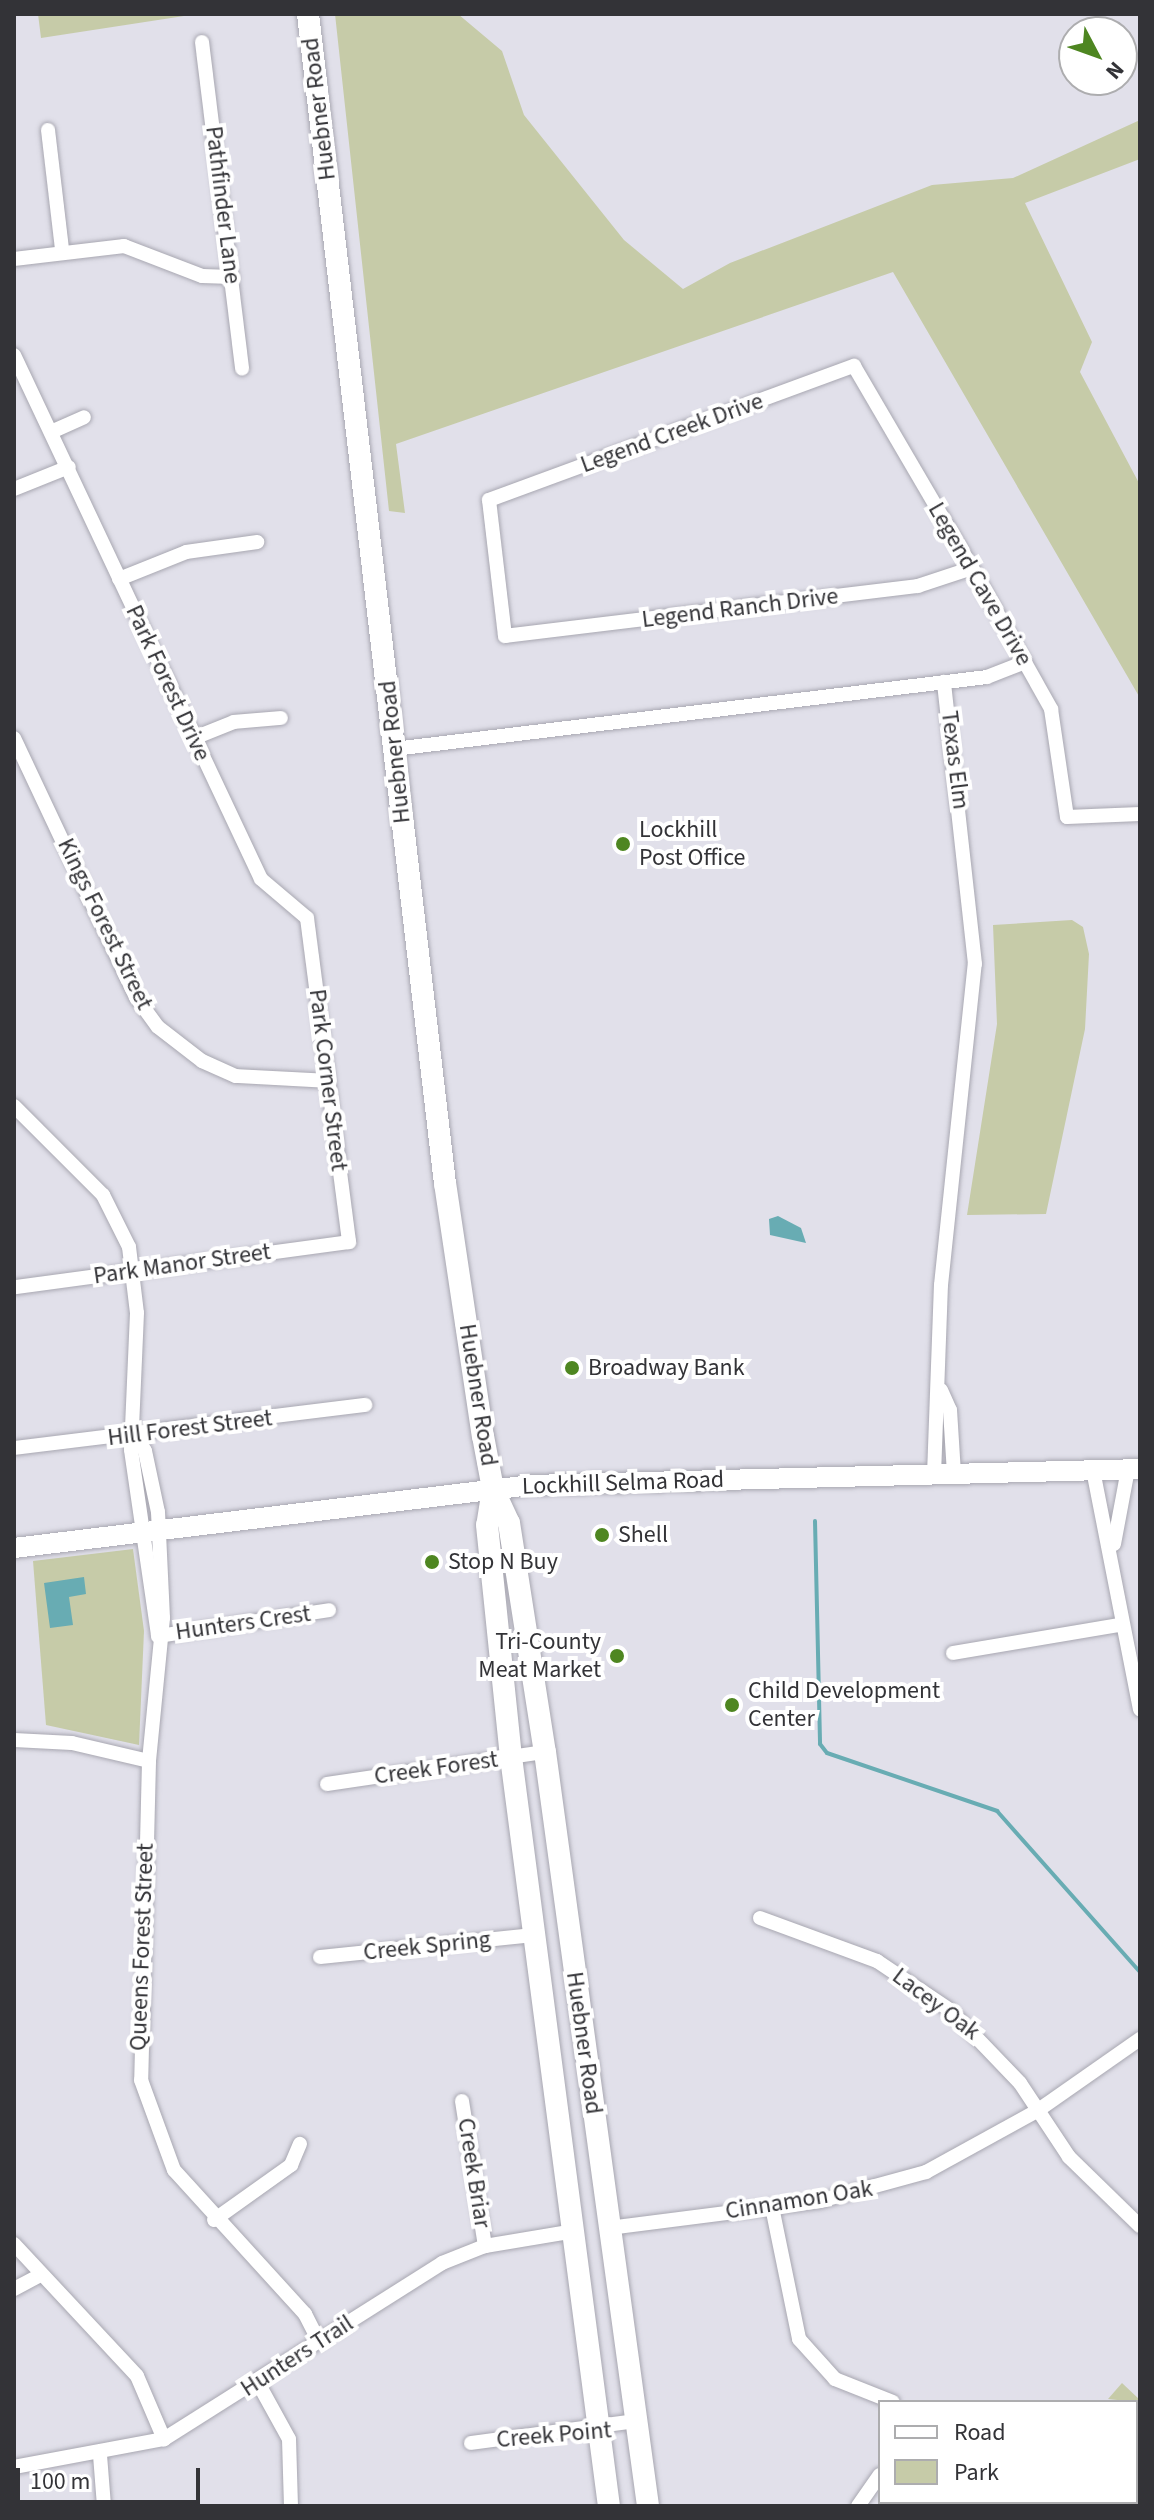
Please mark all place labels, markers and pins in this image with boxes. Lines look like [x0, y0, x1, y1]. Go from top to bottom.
place label: Lockhill Post Office [639, 816, 745, 872]
marker: Lockhill Post Office [614, 835, 632, 853]
place label: Broadway Bank [588, 1354, 745, 1382]
marker: Broadway Bank [563, 1359, 581, 1377]
place label: Shell [618, 1521, 668, 1549]
marker: Shell [593, 1526, 611, 1544]
place label: Stop N Buy [448, 1548, 558, 1576]
marker: Stop N Buy [423, 1553, 441, 1571]
place label: Tri-County Meat Market [478, 1628, 601, 1684]
marker: Tri-County Meat Market [608, 1647, 626, 1665]
place label: Child Development Center [748, 1677, 940, 1733]
marker: Child Development Center [723, 1696, 741, 1714]

